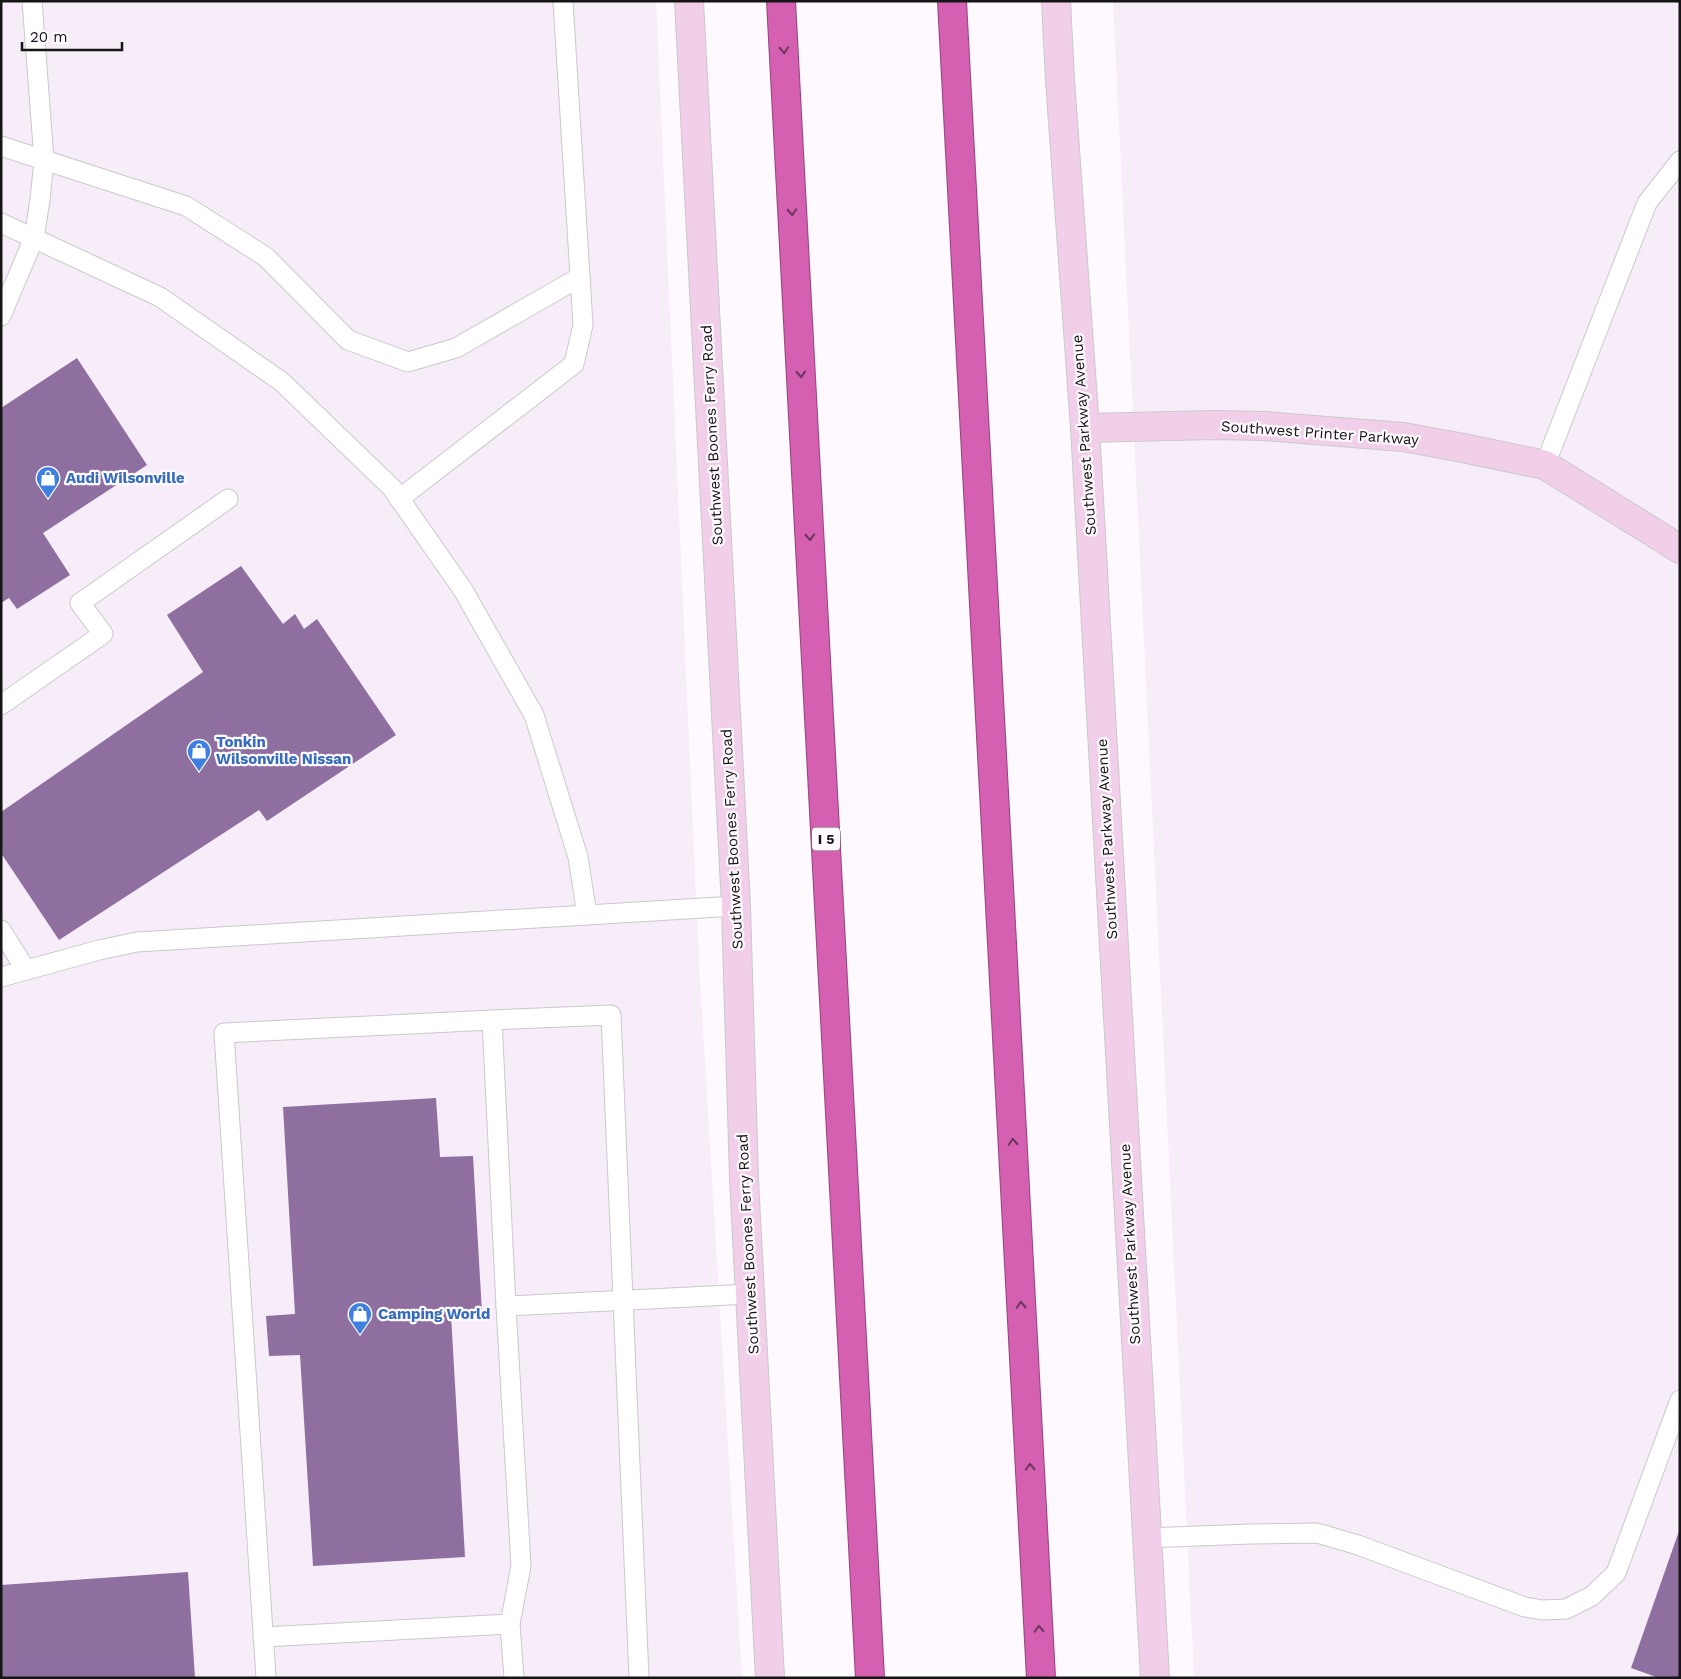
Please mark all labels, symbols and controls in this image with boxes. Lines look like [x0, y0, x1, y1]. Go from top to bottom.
scale bar [22, 20, 122, 52]
text: 20 m [30, 28, 68, 46]
one-way arrow [778, 46, 789, 54]
one-way arrow [787, 208, 798, 216]
street label: Southwest Boones Ferry Road [697, 324, 727, 546]
street label: Southwest Parkway Avenue [1068, 334, 1100, 536]
one-way arrow [796, 371, 806, 379]
street label: Southwest Printer Parkway [1220, 417, 1420, 449]
shop icon: Audi Wilsonville [35, 465, 61, 499]
place label: Audi Wilsonville [66, 469, 185, 487]
one-way arrow [804, 533, 815, 541]
street label: Southwest Boones Ferry Road [717, 728, 747, 950]
place label: Tonkin Wilsonville Nissan [216, 733, 351, 768]
shop icon: Tonkin Wilsonville Nissan [186, 738, 212, 772]
street label: Southwest Parkway Avenue [1093, 738, 1121, 940]
road number: I 5 [812, 828, 840, 851]
street label: Southwest Boones Ferry Road [733, 1133, 763, 1355]
one-way arrow [1007, 1138, 1018, 1146]
street label: Southwest Parkway Avenue [1116, 1143, 1144, 1345]
one-way arrow [1016, 1300, 1027, 1308]
shop icon: Camping World [347, 1301, 373, 1335]
place label: Camping World [378, 1305, 490, 1323]
one-way arrow [1025, 1463, 1036, 1471]
one-way arrow [1033, 1625, 1044, 1633]

